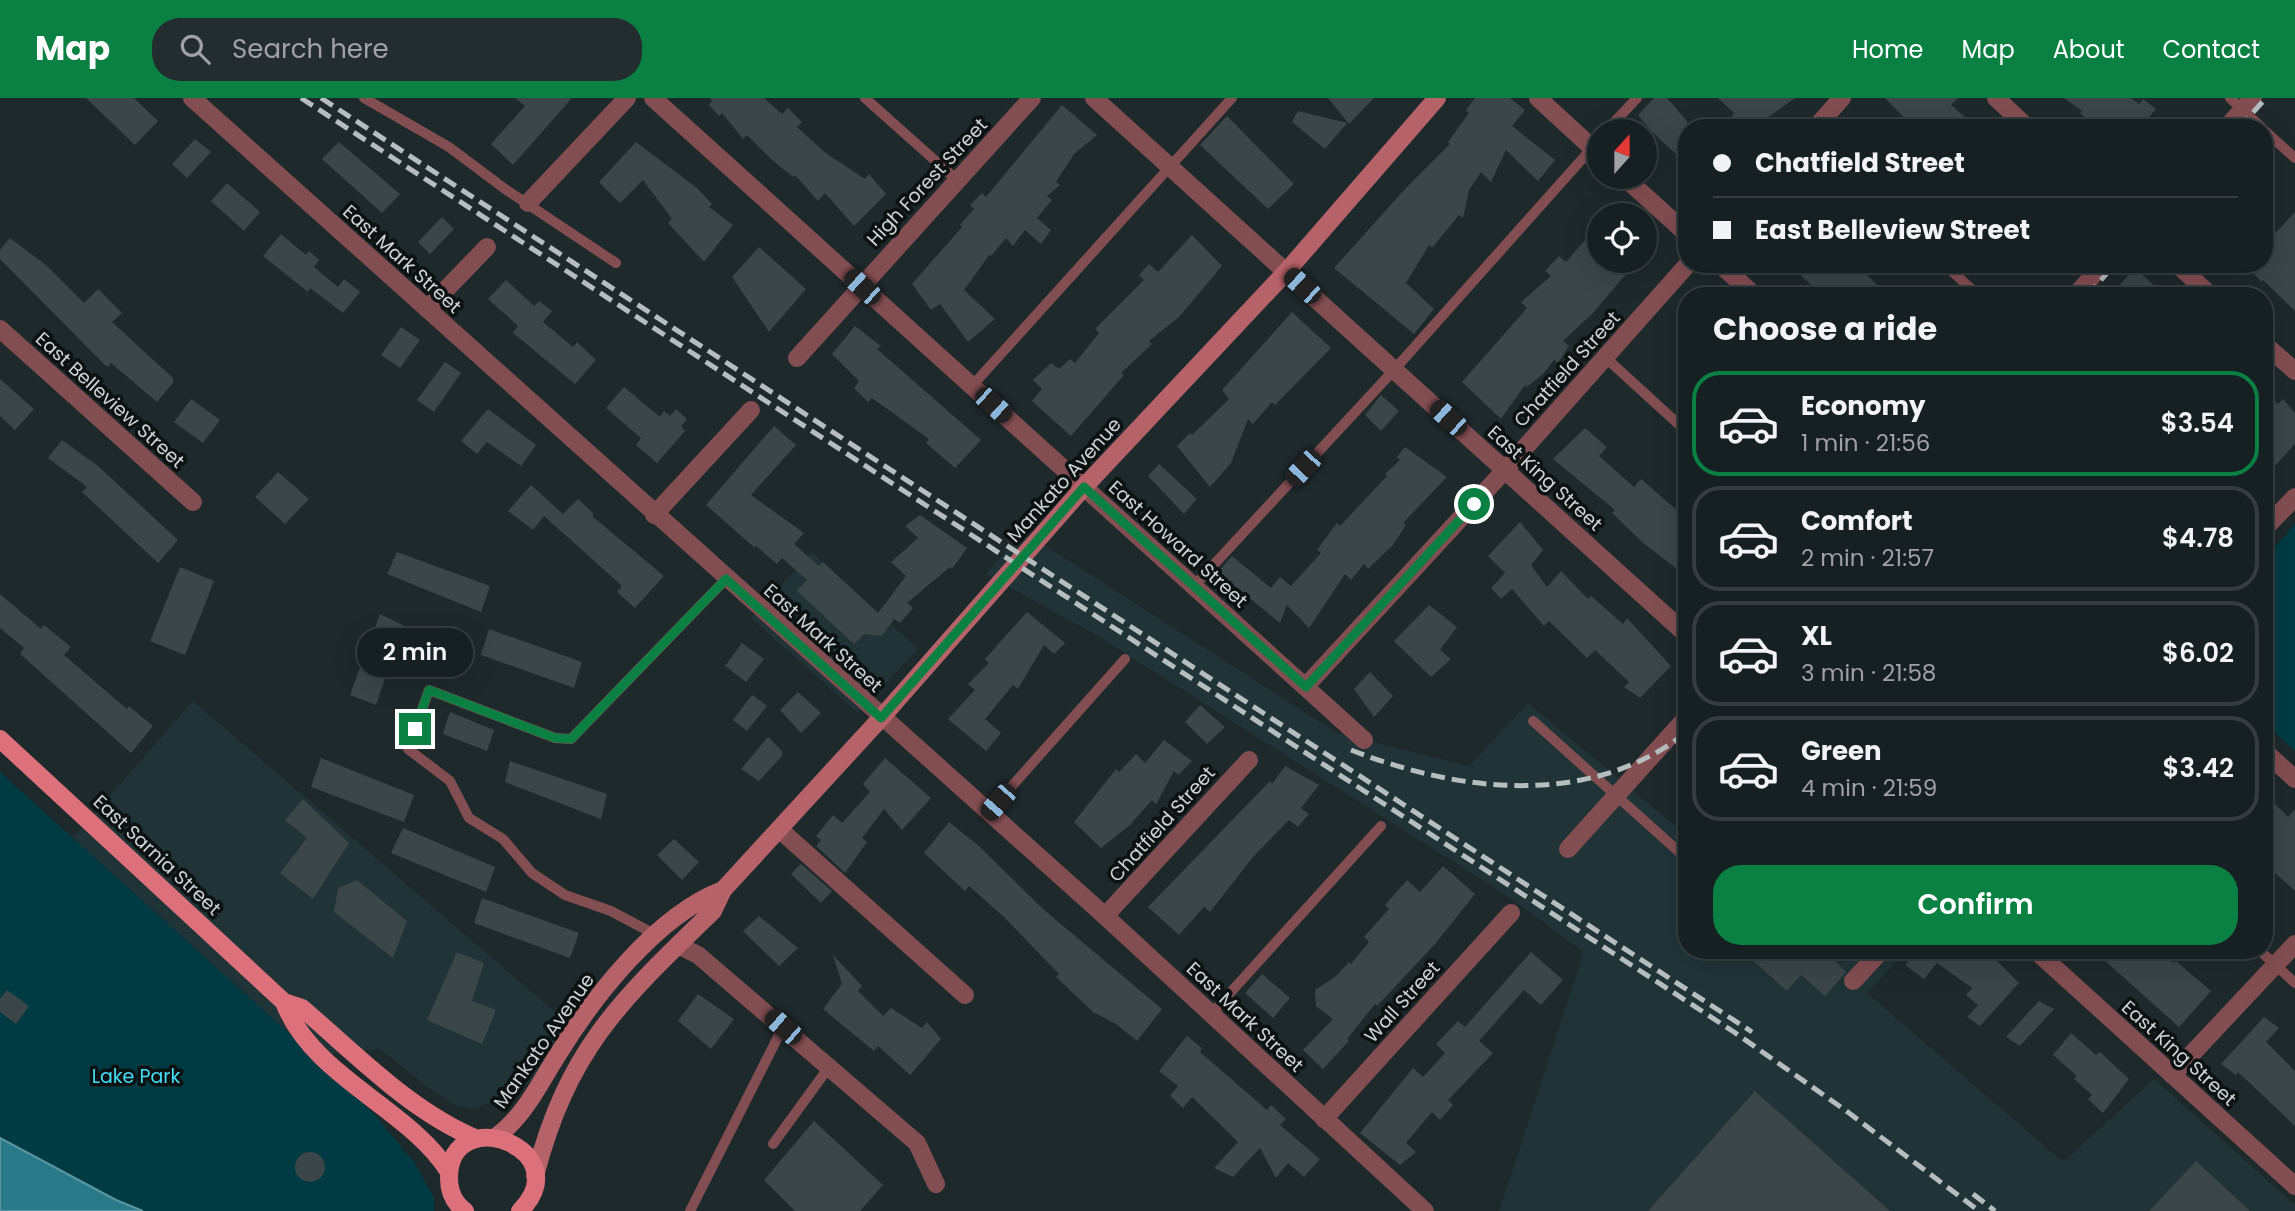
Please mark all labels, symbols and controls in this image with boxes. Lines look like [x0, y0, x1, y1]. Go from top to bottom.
search box [152, 18, 642, 81]
text: Map [35, 25, 110, 72]
icon: search [176, 30, 214, 68]
text: Search here [232, 31, 389, 67]
text: Home [1852, 33, 1924, 66]
text: Map [1962, 33, 2015, 66]
text: About [2053, 33, 2124, 66]
text: Contact [2162, 33, 2260, 66]
street label: High Forest Street [861, 112, 994, 252]
north arrow [1587, 119, 1657, 189]
map controls [1587, 119, 1657, 273]
text: Chatfield Street [1755, 145, 1965, 181]
street label: East Mark Street [337, 198, 467, 320]
button: locate [1587, 203, 1657, 273]
text: East Belleview Street [1755, 212, 2030, 248]
car [1280, 264, 1325, 308]
car [840, 265, 885, 309]
street label: Chatfield Street [1508, 305, 1626, 433]
text: Choose a ride [1713, 306, 1937, 351]
street label: East Belleview Street [29, 326, 191, 474]
car [971, 383, 1016, 427]
text: Economy [1801, 388, 1925, 424]
icon: car [1717, 392, 1780, 455]
car [1426, 396, 1471, 440]
text: $3.54 [2161, 405, 2234, 441]
street label: Mankato Avenue [1001, 412, 1127, 548]
street label: East King Street [1482, 419, 1608, 537]
text: 1 min · 21:56 [1801, 427, 1930, 459]
car [1281, 445, 1326, 491]
street label: East Howard Street [1103, 474, 1254, 614]
route start [1458, 488, 1490, 520]
text: Comfort [1801, 503, 1913, 539]
icon: car [1717, 507, 1780, 570]
text: $4.78 [2162, 520, 2234, 556]
text: 2 min · 21:57 [1801, 542, 1934, 574]
street label: East Mark Street [758, 577, 888, 699]
text: XL [1801, 618, 1832, 654]
icon: car [1717, 622, 1780, 685]
callout: 2 min [357, 628, 473, 676]
text: $6.02 [2162, 635, 2234, 671]
text: 2 min [383, 636, 447, 668]
text: 3 min · 21:58 [1801, 657, 1936, 689]
route end [399, 713, 431, 745]
text: Green [1801, 733, 1882, 769]
icon: car [1717, 737, 1780, 800]
text: $3.42 [2163, 750, 2234, 786]
street label: Chatfield Street [1103, 760, 1221, 888]
text: 4 min · 21:59 [1801, 772, 1937, 804]
car [977, 779, 1020, 825]
street label: East Sarnia Street [87, 789, 227, 922]
button: Confirm [1713, 865, 2238, 945]
street label: Wall Street [1358, 955, 1446, 1049]
street label: East Mark Street [1180, 956, 1310, 1079]
street label: Mankato Avenue [487, 968, 601, 1114]
street label: East King Street [2116, 994, 2242, 1112]
car [761, 1005, 806, 1049]
park label: Lake Park [92, 1063, 180, 1090]

